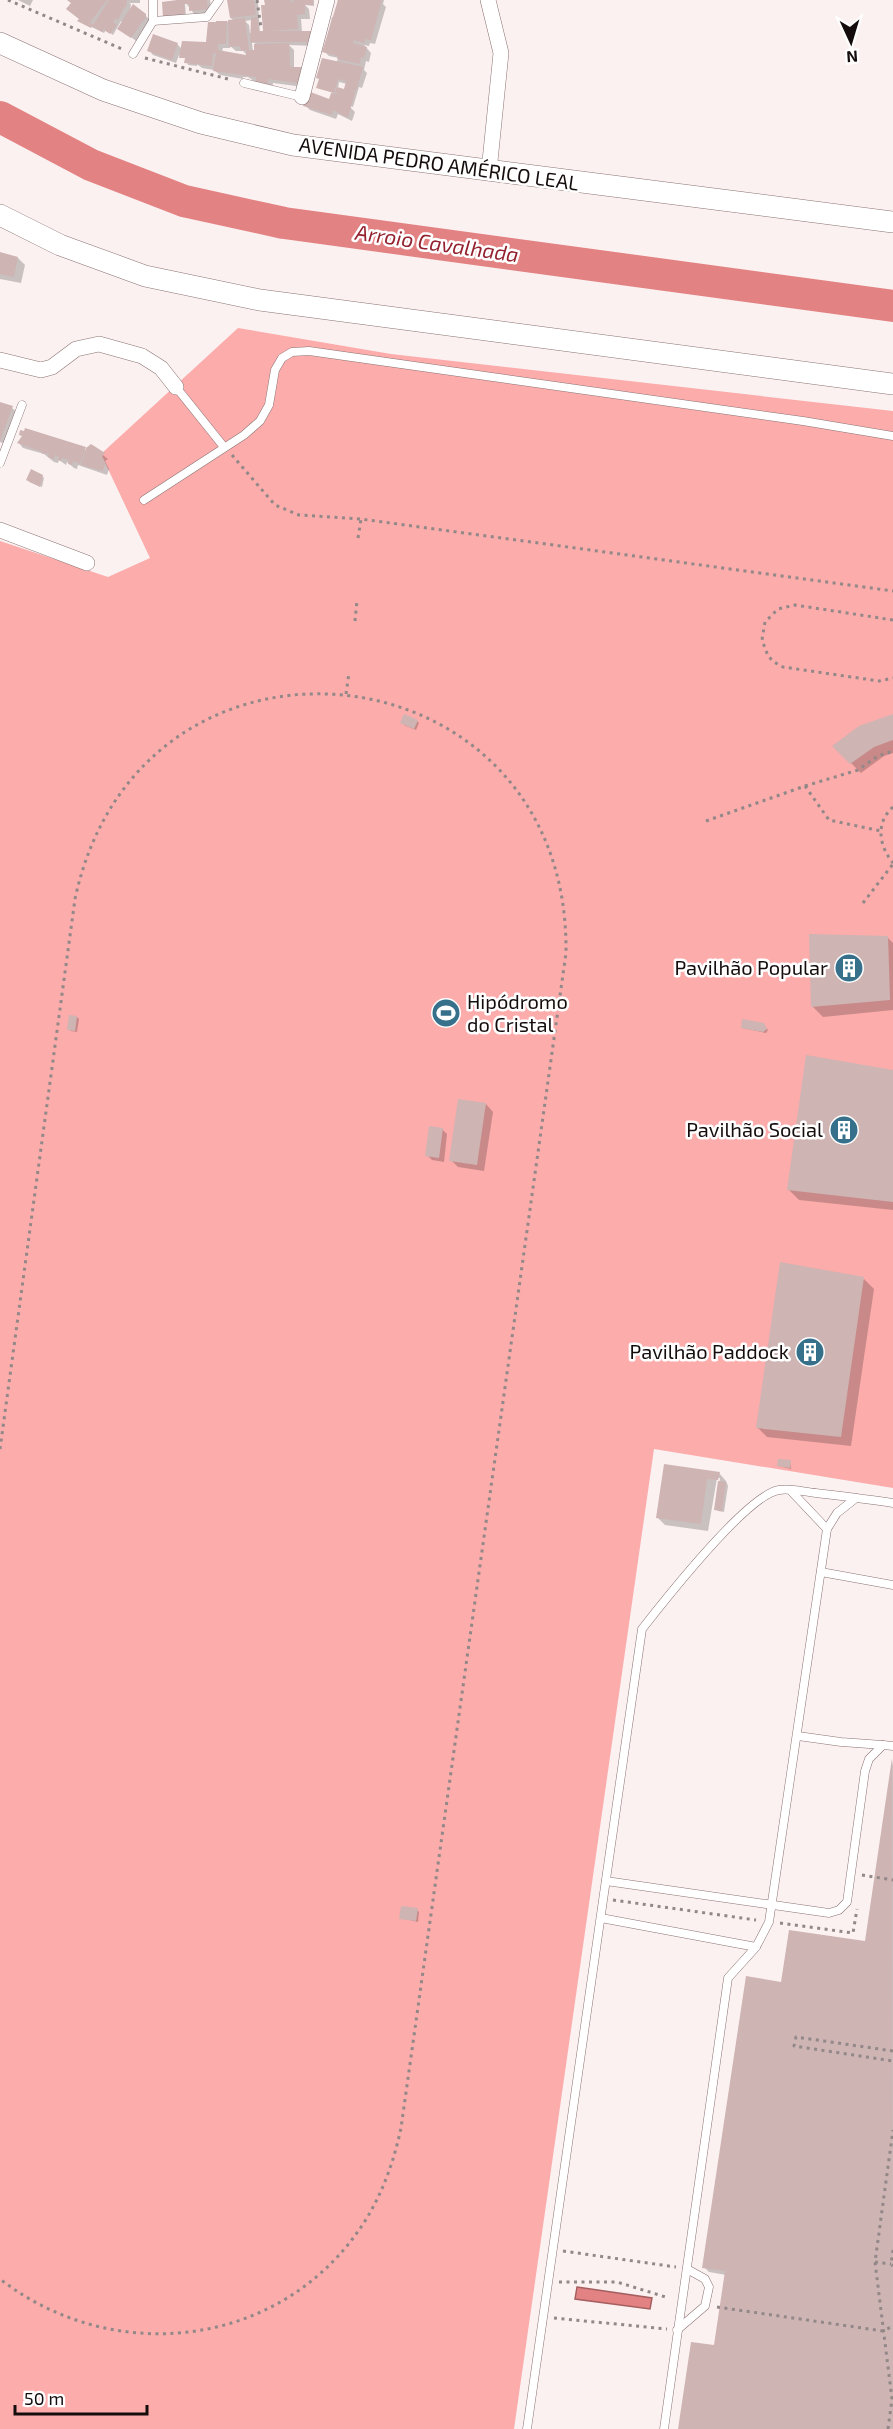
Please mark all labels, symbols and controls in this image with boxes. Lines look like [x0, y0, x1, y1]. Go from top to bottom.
north arrow [821, 12, 881, 72]
text: N [846, 48, 859, 67]
street label: AVENIDA PEDRO AMÉRICO LEAL [298, 131, 580, 195]
water label: Arroio Cavalhada [353, 219, 520, 266]
building icon: Pavilhão Popular [833, 952, 865, 984]
place label: Pavilhão Popular [674, 955, 828, 979]
place label: Hipódromo do Cristal [467, 989, 568, 1036]
sports icon: Hipódromo do Cristal [430, 997, 462, 1029]
building icon: Pavilhão Social [828, 1114, 860, 1146]
place label: Pavilhão Social [686, 1117, 823, 1141]
building icon: Pavilhão Paddock [794, 1336, 826, 1368]
place label: Pavilhão Paddock [629, 1339, 789, 1363]
scale bar [15, 2378, 147, 2416]
text: 50 m [24, 2387, 64, 2409]

